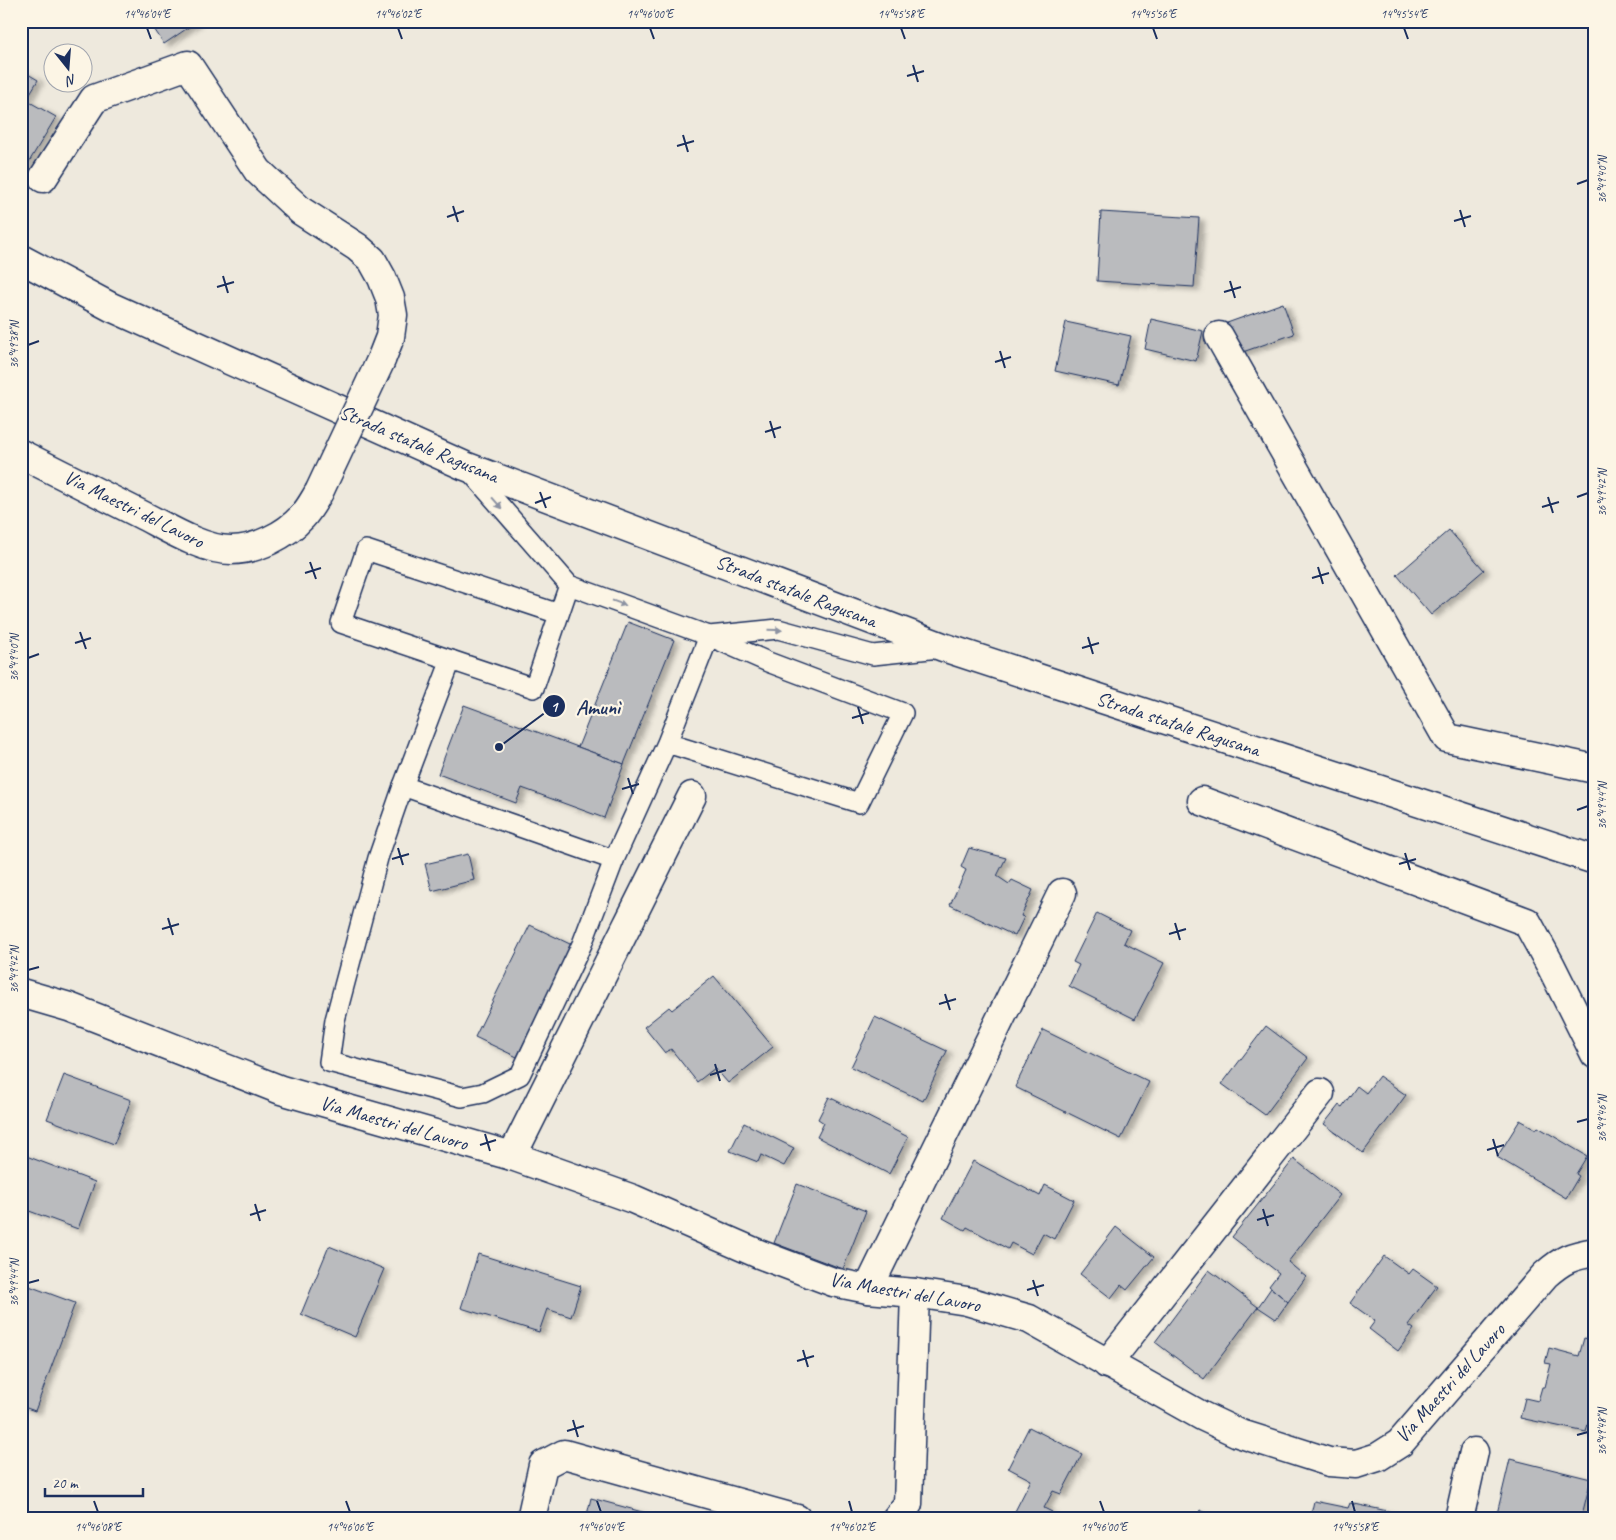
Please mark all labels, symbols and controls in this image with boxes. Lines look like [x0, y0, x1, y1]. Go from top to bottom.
text: 14°46'04"E [124, 6, 172, 22]
text: 14°46'02"E [375, 6, 423, 22]
text: 14°46'00"E [627, 6, 675, 22]
text: 14°45'58"E [878, 6, 926, 22]
text: 14°45'56"E [1130, 6, 1178, 22]
text: 14°45'54"E [1381, 6, 1429, 22]
north arrow [42, 42, 92, 92]
text: N [63, 71, 78, 90]
text: 36°49'40"N [1594, 155, 1610, 204]
text: 36°49'38"N [6, 320, 22, 369]
street label: Strada statale Ragusana [336, 399, 504, 489]
street label: Via Maestri del Lavoro [60, 464, 209, 554]
text: 36°49'42"N [1594, 468, 1610, 517]
one-way arrow [491, 496, 503, 508]
street label: Strada statale Ragusana [712, 549, 882, 634]
one-way arrow [612, 599, 627, 607]
one-way arrow [768, 626, 784, 634]
text: 36°49'40"N [6, 633, 22, 682]
street label: Strada statale Ragusana [1093, 686, 1265, 763]
callout: Amunì [541, 688, 630, 724]
text: Amunì [576, 694, 622, 720]
text: 1 [551, 698, 560, 717]
text: 36°49'44"N [1594, 781, 1610, 830]
text: 36°49'42"N [6, 945, 22, 994]
street label: Via Maestri del Lavoro [317, 1090, 472, 1156]
text: 36°49'46"N [1594, 1094, 1610, 1143]
text: 36°49'44"N [6, 1258, 22, 1307]
street label: Via Maestri del Lavoro [828, 1266, 983, 1318]
street label: Via Maestri del Lavoro [1390, 1317, 1511, 1448]
text: 36°49'48"N [1594, 1407, 1610, 1456]
scale bar [45, 1465, 142, 1497]
text: 20 m [52, 1474, 79, 1493]
text: 14°46'08"E [75, 1519, 123, 1535]
text: 14°46'06"E [327, 1519, 375, 1535]
text: 14°46'04"E [578, 1519, 626, 1535]
text: 14°46'02"E [829, 1519, 877, 1535]
text: 14°46'00"E [1081, 1519, 1129, 1535]
text: 14°45'58"E [1332, 1519, 1380, 1535]

